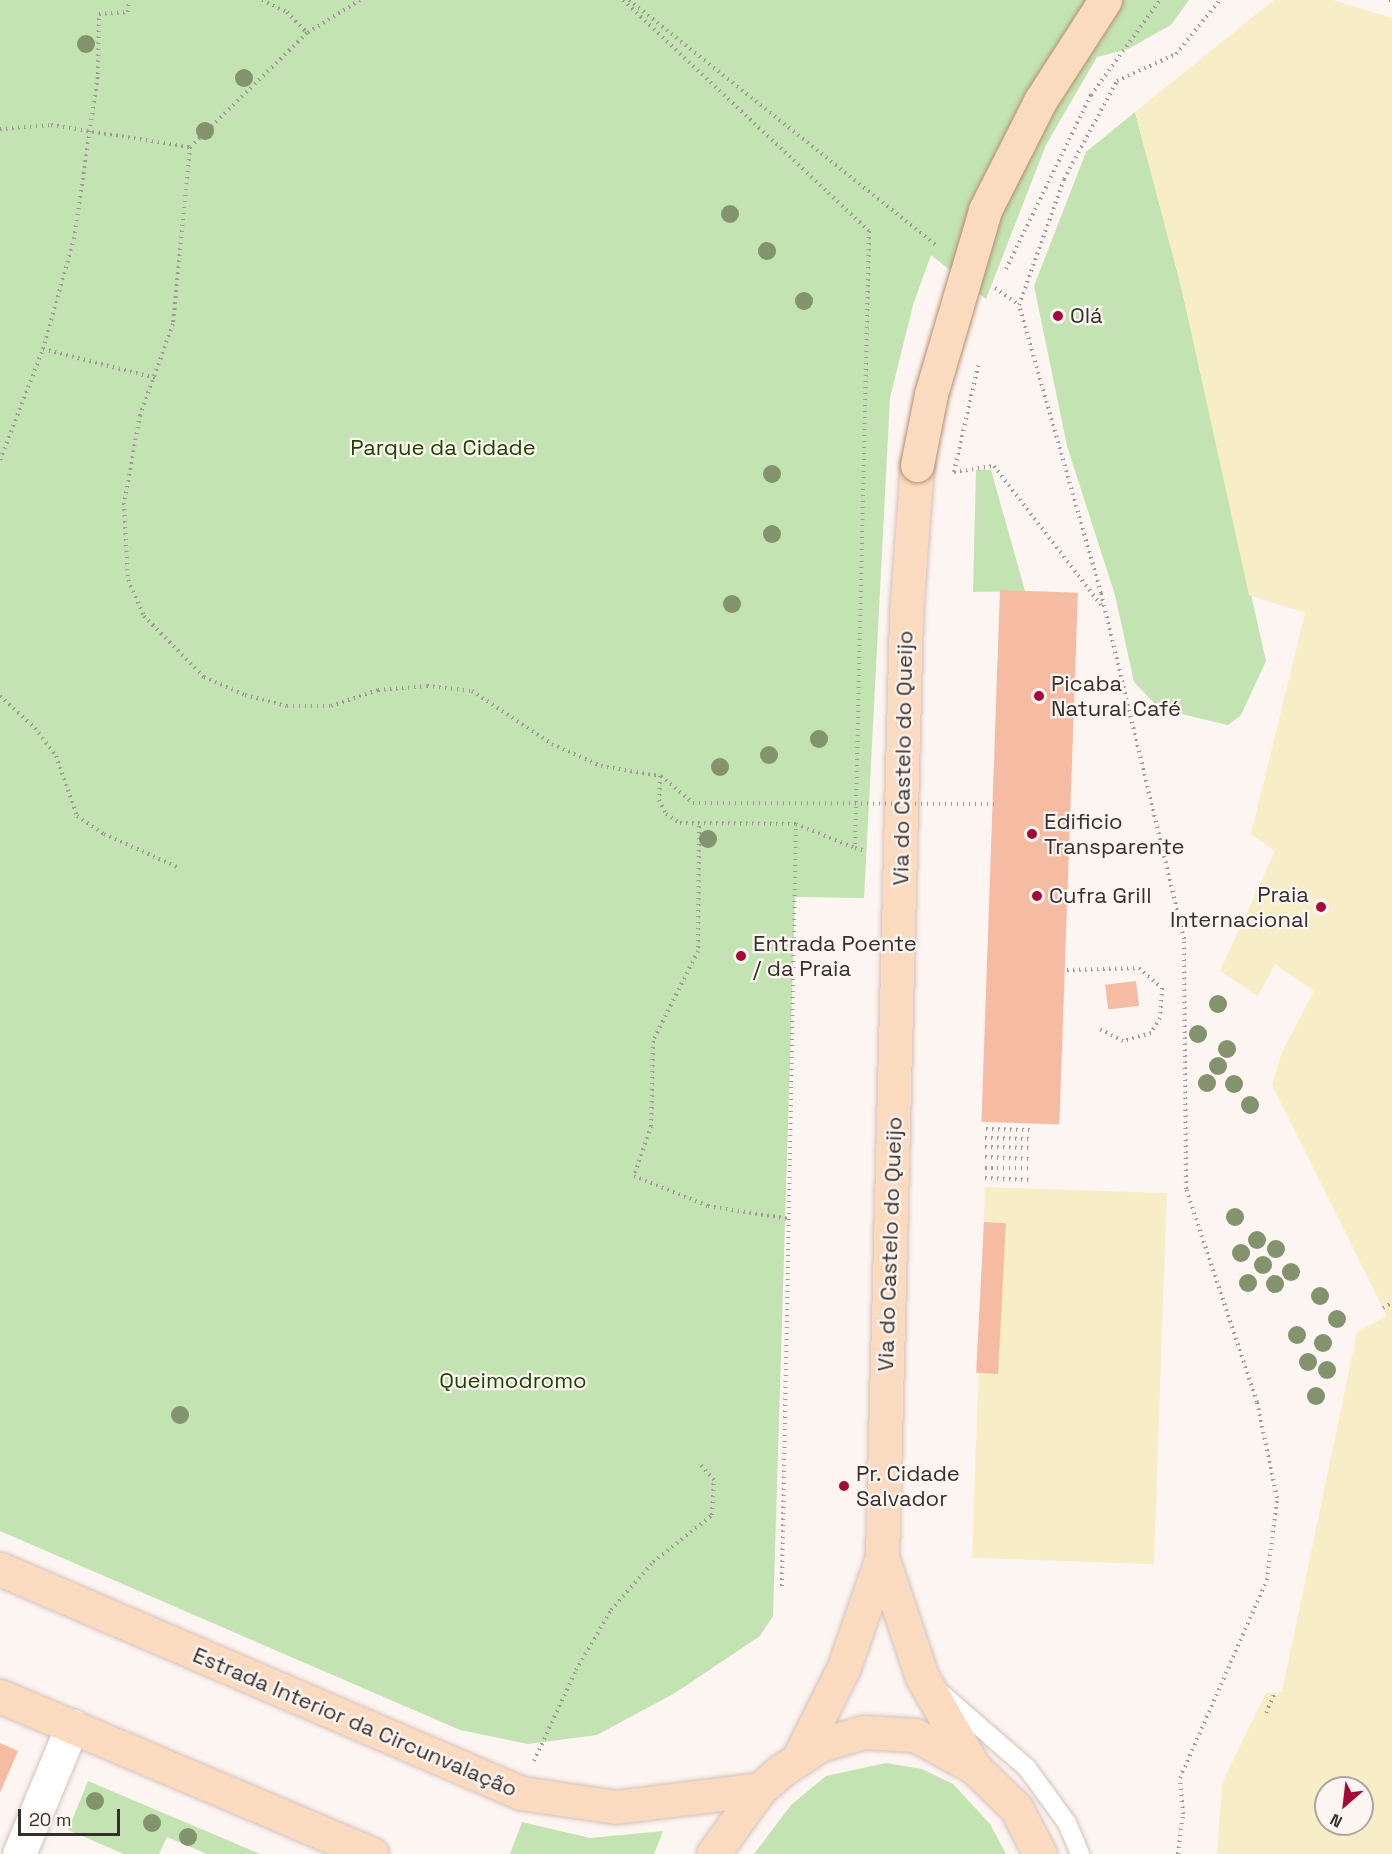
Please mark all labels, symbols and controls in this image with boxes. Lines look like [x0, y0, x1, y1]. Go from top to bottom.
place label: Olá [1070, 303, 1103, 329]
marker: Olá [1051, 309, 1065, 323]
park label: Parque da Cidade [350, 435, 536, 461]
street label: Via do Castelo do Queijo [888, 630, 918, 886]
place label: Picaba Natural Café [1051, 670, 1181, 722]
marker: Picaba Natural Café [1032, 689, 1046, 703]
place label: Edificio Transparente [1044, 808, 1185, 860]
marker: Edificio Transparente [1025, 827, 1039, 841]
place label: Praia Internacional [1170, 881, 1309, 932]
place label: Cufra Grill [1049, 883, 1152, 909]
marker: Cufra Grill [1030, 889, 1044, 903]
marker: Praia Internacional [1314, 900, 1328, 914]
place label: Entrada Poente / da Praia [753, 930, 917, 981]
marker: Entrada Poente / da Praia [734, 949, 748, 963]
street label: Via do Castelo do Queijo [872, 1116, 908, 1372]
park label: Queimodromo [439, 1368, 587, 1394]
place label: Pr. Cidade Salvador [856, 1460, 961, 1512]
marker: Pr. Cidade Salvador [837, 1479, 851, 1493]
street label: Estrada Interior da Circunvalação [189, 1642, 521, 1802]
north arrow [1314, 1776, 1374, 1836]
scale bar [21, 1797, 123, 1835]
text: 20 m [29, 1808, 72, 1831]
text: N [1327, 1809, 1346, 1832]

